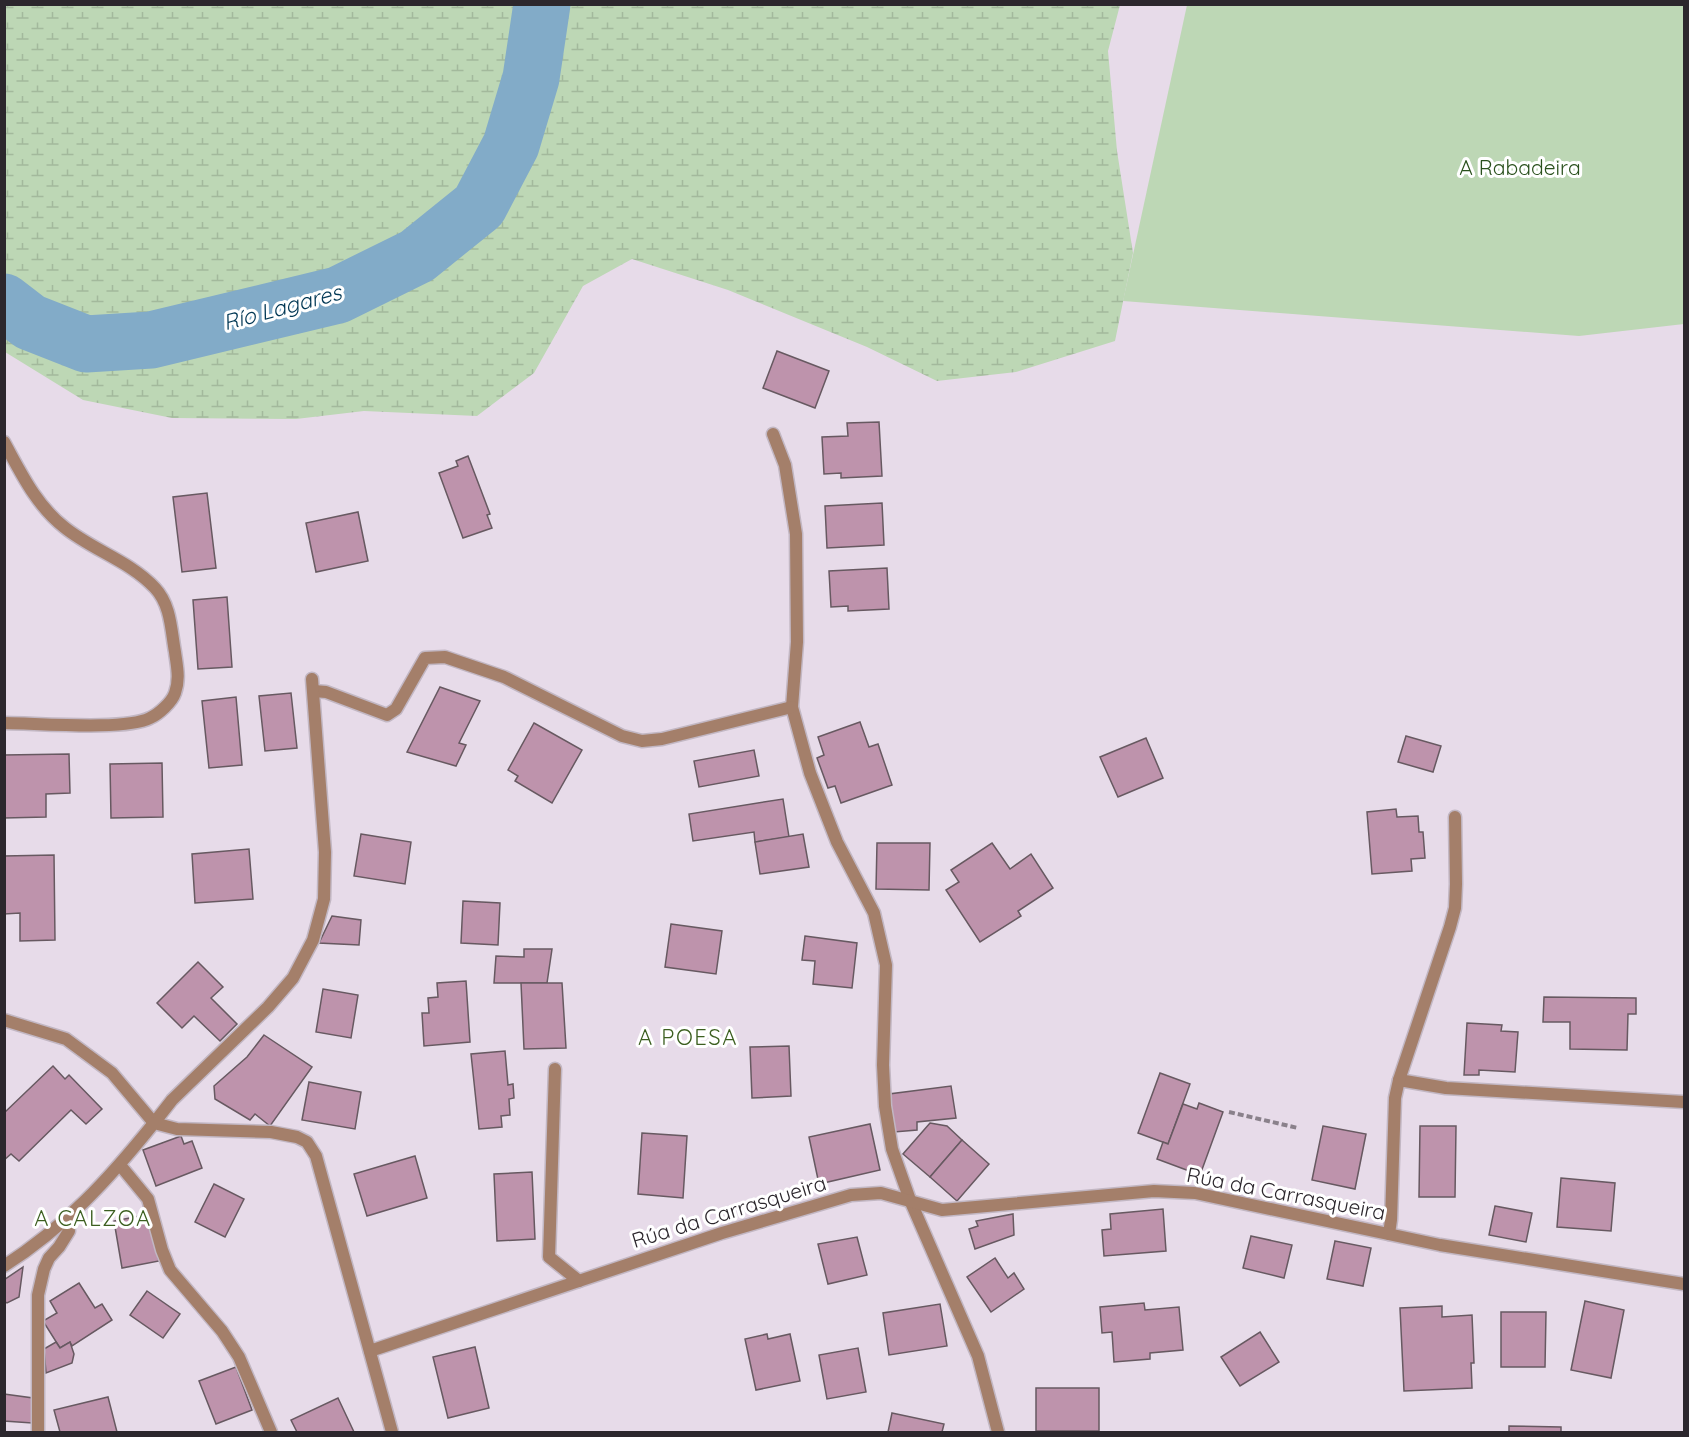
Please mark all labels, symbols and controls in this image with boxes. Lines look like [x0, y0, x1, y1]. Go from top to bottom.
park label: A Rabadeira [1459, 154, 1581, 180]
water label: Río Lagares [220, 277, 346, 336]
district label: A POESA [638, 1023, 738, 1051]
street label: Rúa da Carrasqueira [1185, 1161, 1388, 1225]
street label: Rúa da Carrasqueira [628, 1169, 829, 1253]
district label: A CALZOA [34, 1204, 152, 1232]

